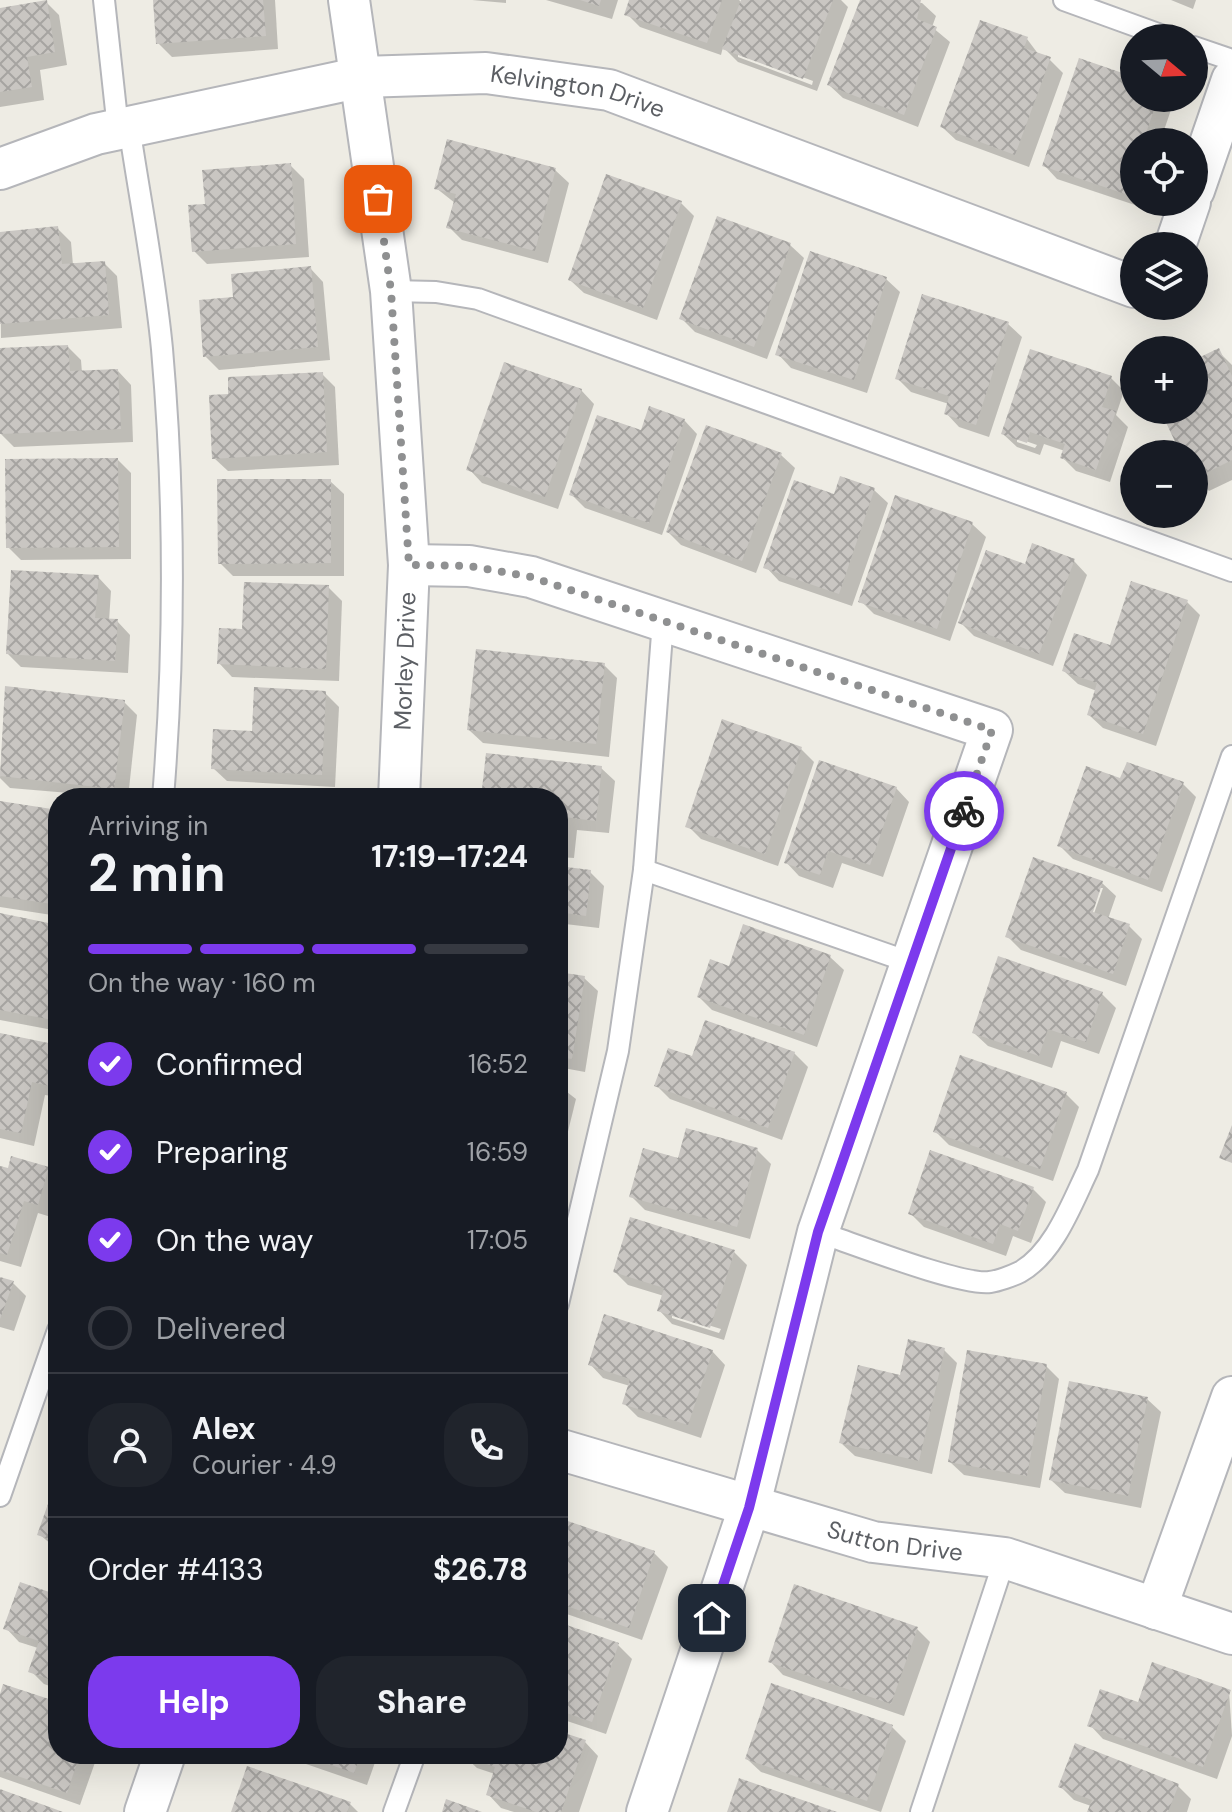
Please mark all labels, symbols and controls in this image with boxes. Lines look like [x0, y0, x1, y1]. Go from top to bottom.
north arrow [1120, 24, 1208, 112]
map controls [1120, 24, 1208, 528]
street label: Kelvington Drive [489, 58, 670, 125]
button: locate [1120, 128, 1208, 216]
pin [344, 165, 412, 233]
icon: bag [356, 177, 400, 221]
button: layers [1120, 232, 1208, 320]
button: + [1120, 336, 1208, 424]
button: − [1120, 440, 1208, 528]
street label: Morley Drive [387, 591, 422, 731]
courier [924, 771, 1004, 851]
icon: bike [942, 789, 986, 833]
text: Arriving in [88, 809, 208, 843]
text: 17:19–17:24 [371, 837, 528, 876]
text: 2 min [88, 839, 226, 907]
text: On the way · 160 m [88, 966, 316, 1000]
icon: check [88, 1042, 132, 1086]
text: Confirmed [156, 1045, 303, 1084]
text: 16:52 [468, 1047, 528, 1081]
icon: check [88, 1130, 132, 1174]
text: Preparing [156, 1133, 288, 1172]
text: 16:59 [467, 1135, 528, 1169]
icon: check [88, 1218, 132, 1262]
text: On the way [156, 1221, 313, 1260]
text: 17:05 [467, 1223, 528, 1257]
text: Delivered [156, 1309, 286, 1348]
button: person [88, 1403, 172, 1487]
button: phone [444, 1403, 528, 1487]
text: Alex [192, 1409, 255, 1448]
text: Courier · 4.9 [192, 1448, 337, 1482]
street label: Sutton Drive [824, 1513, 965, 1568]
text: Order #4133 [88, 1550, 264, 1589]
text: $26.78 [433, 1550, 528, 1589]
pin [678, 1584, 746, 1652]
icon: home [690, 1596, 734, 1640]
button: Help [88, 1656, 300, 1748]
button: Share [316, 1656, 528, 1748]

